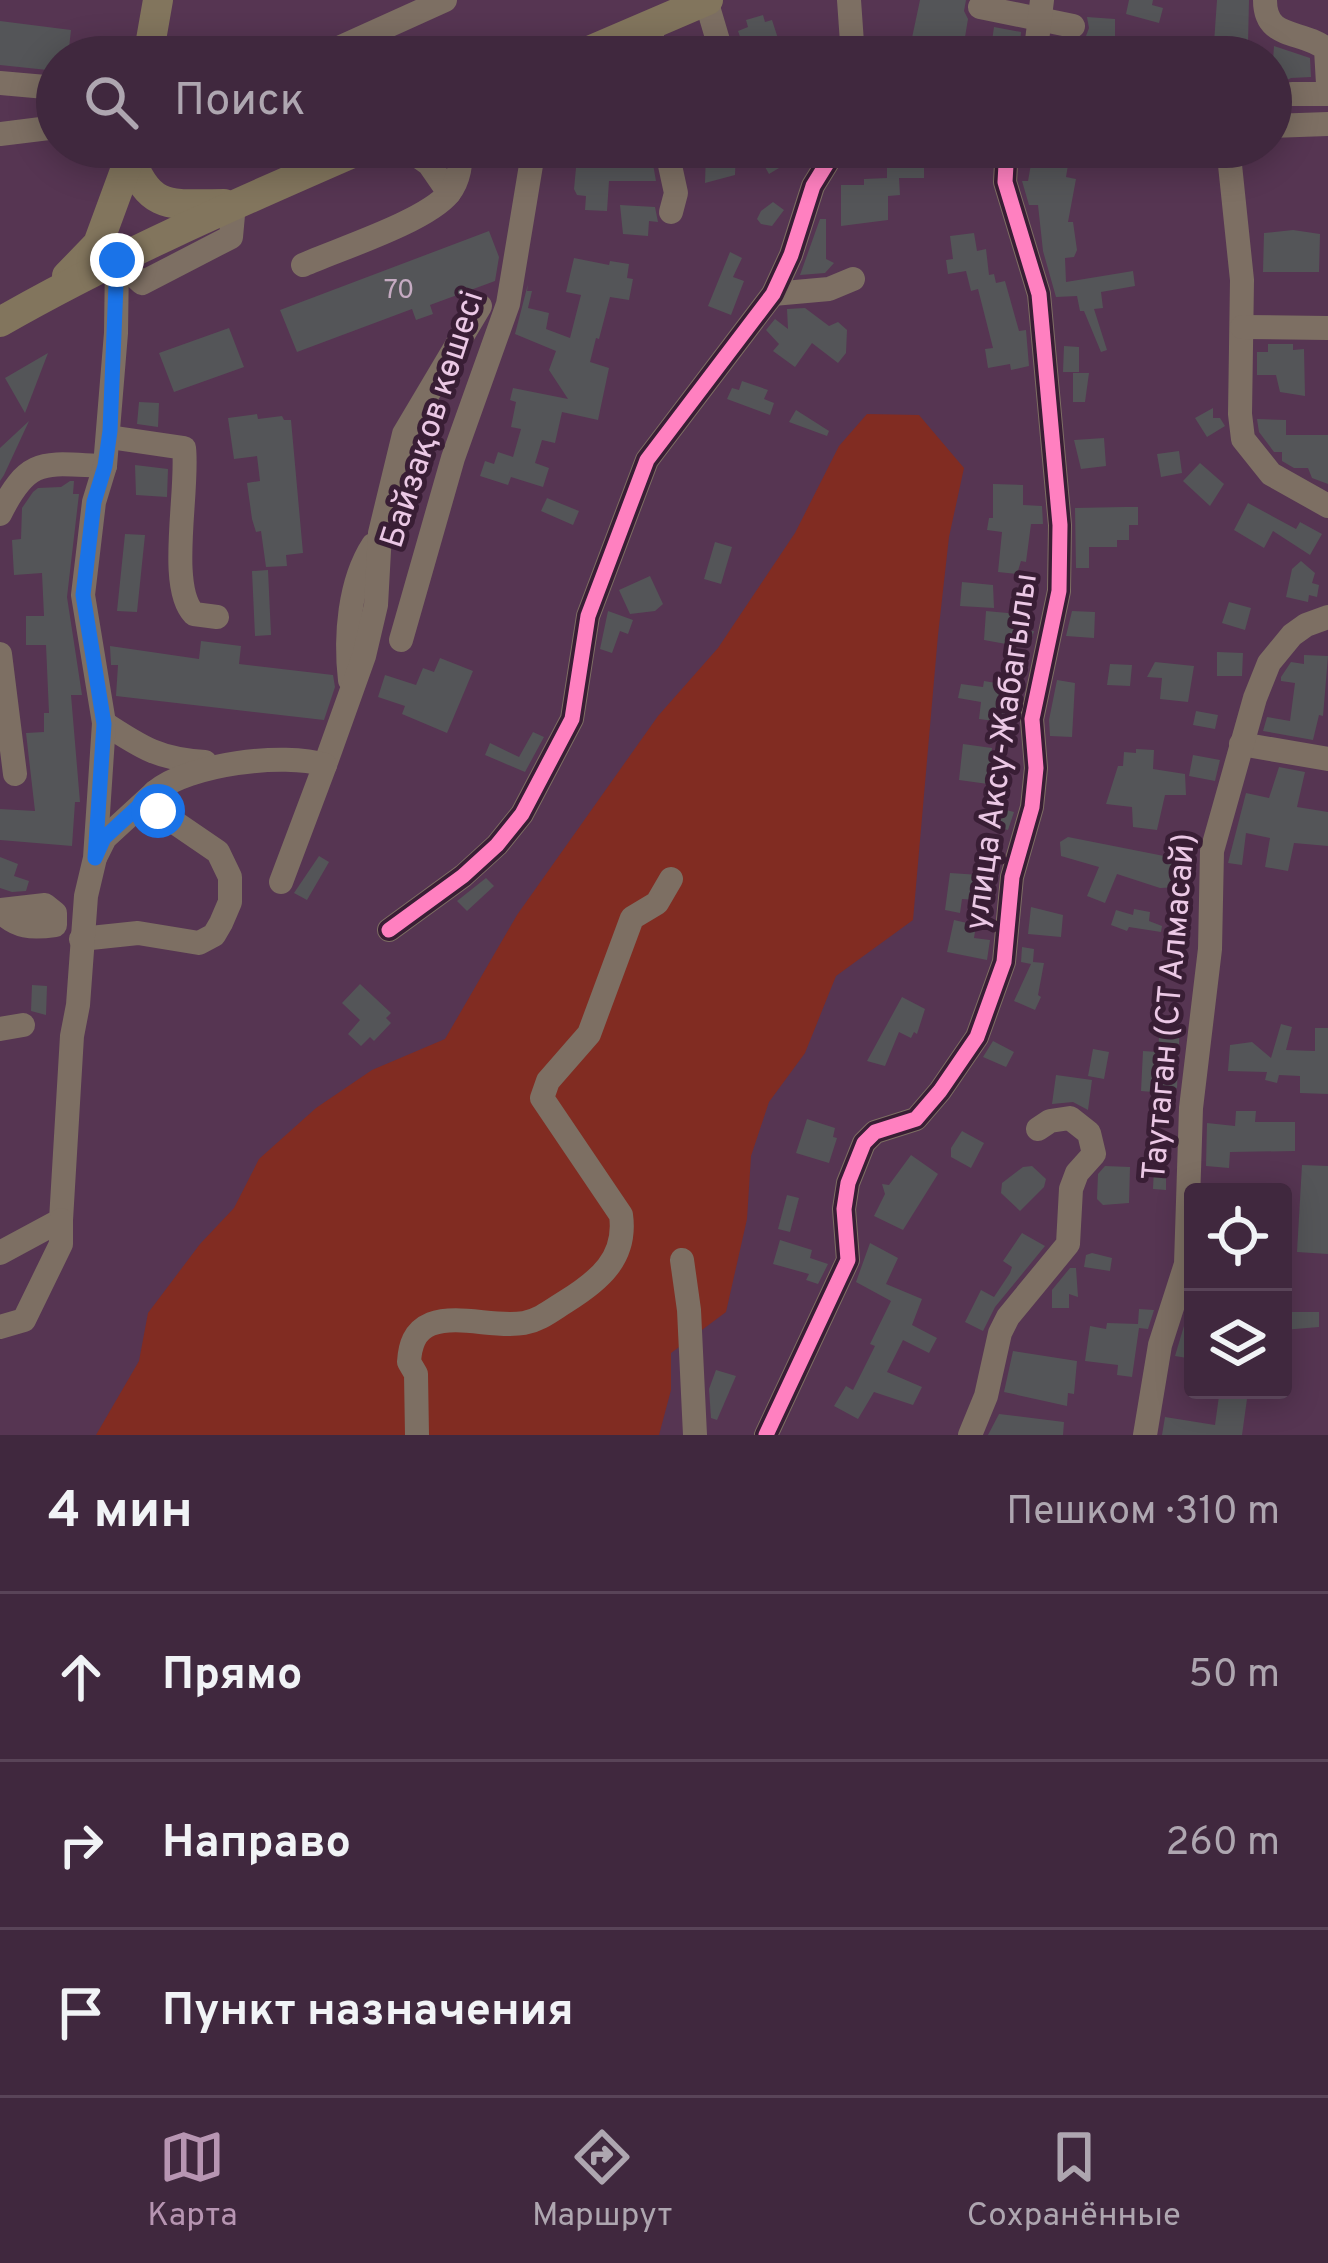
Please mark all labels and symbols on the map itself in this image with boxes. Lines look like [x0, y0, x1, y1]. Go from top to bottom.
route end [90, 233, 144, 287]
house number: 70 [384, 274, 414, 308]
street label: Байзақов көшесі [373, 286, 495, 554]
street label: улица Аксу-Жабагылы [957, 571, 1049, 933]
route start [131, 784, 185, 838]
street label: Таутаган (СТ Алмасай) [1135, 831, 1207, 1183]

